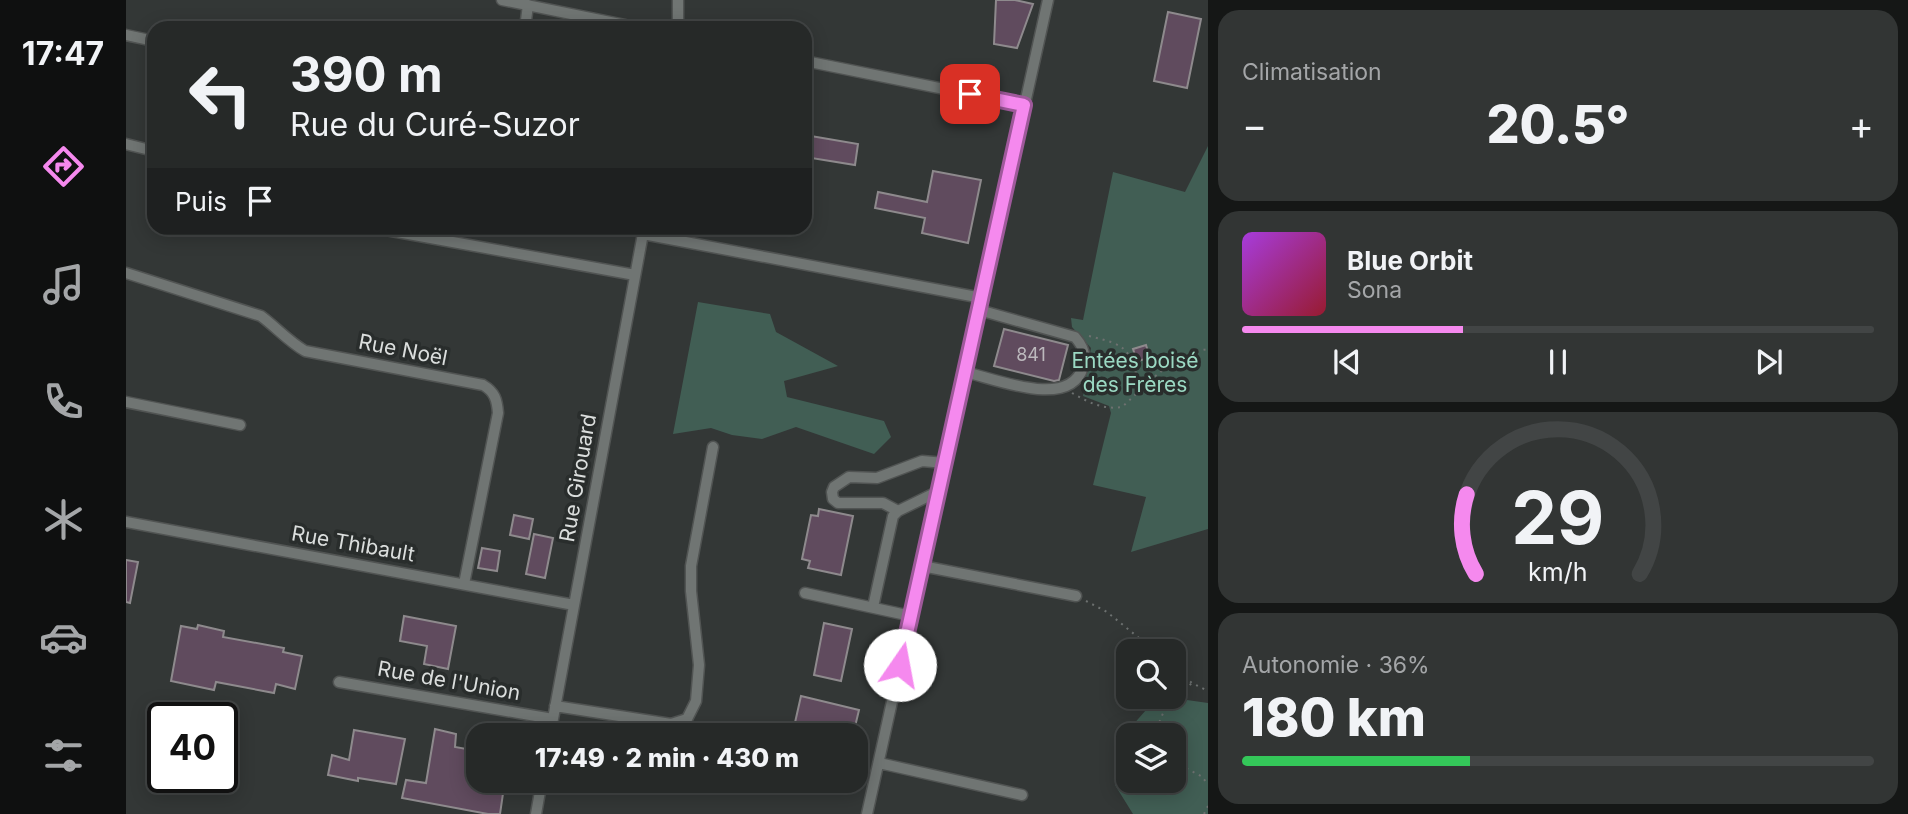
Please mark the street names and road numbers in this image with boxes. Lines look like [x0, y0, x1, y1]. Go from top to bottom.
street label: Rue Noël [357, 329, 450, 370]
street label: Rue Girouard [554, 412, 601, 544]
street label: Rue Thibault [290, 520, 417, 567]
street label: Rue de l'Union [376, 656, 522, 705]

